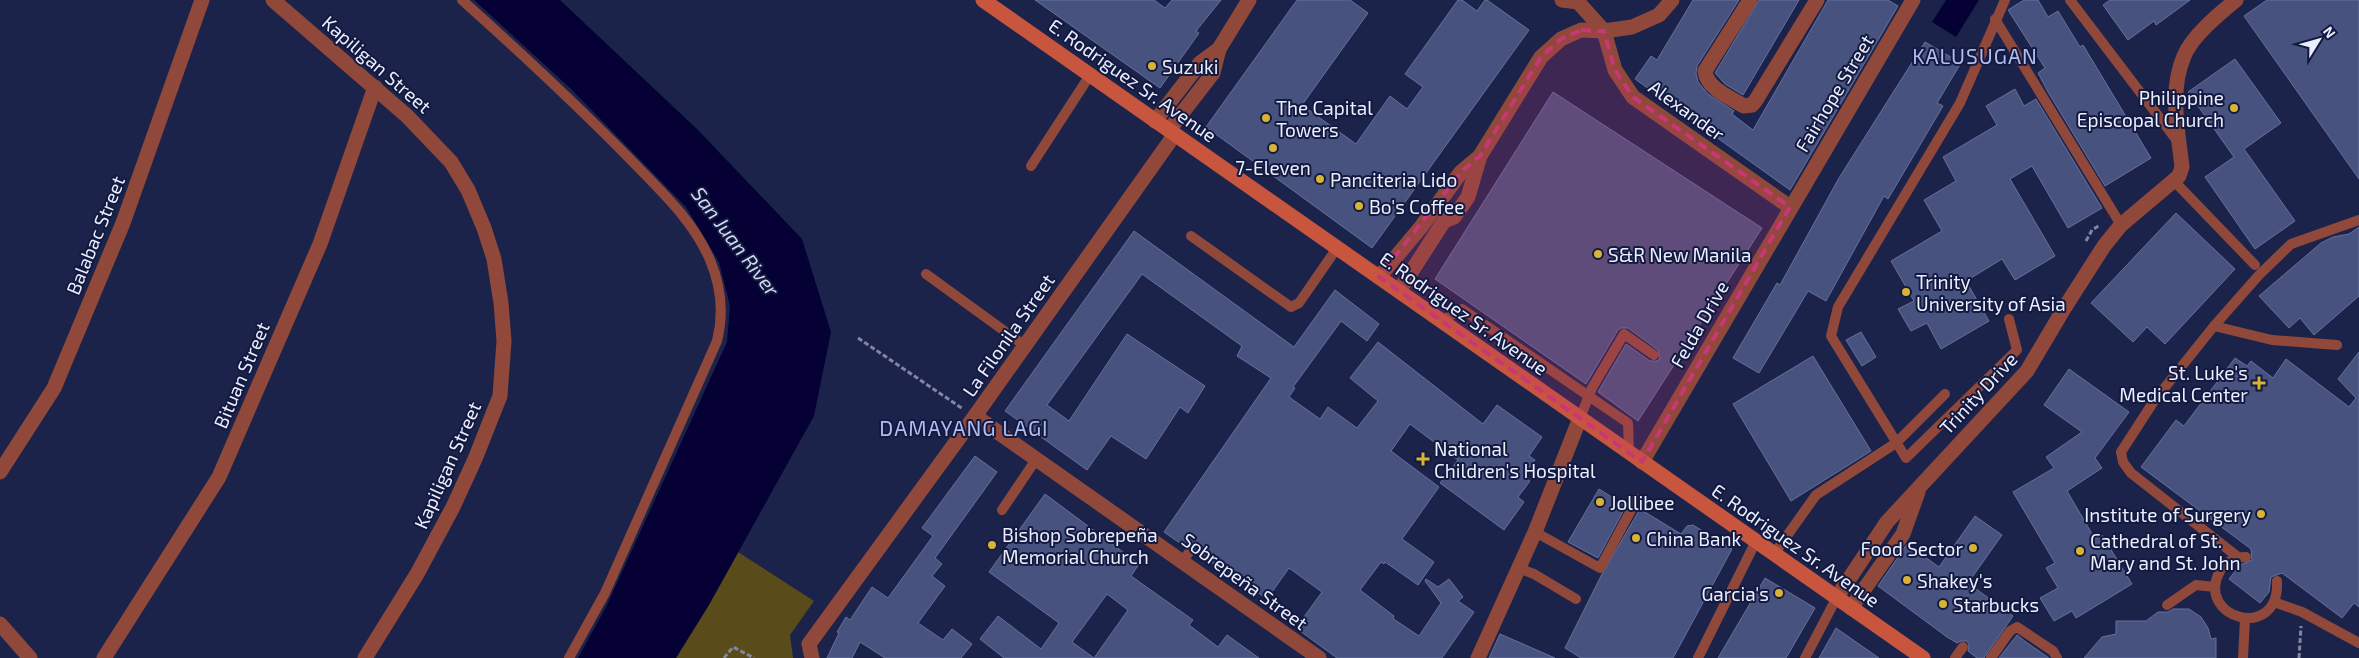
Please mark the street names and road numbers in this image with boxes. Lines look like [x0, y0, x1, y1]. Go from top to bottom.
street label: Kapiligan Street [318, 10, 436, 118]
street label: E. Rodriguez Sr. Avenue [1045, 13, 1221, 147]
street label: Fairhope Street [1790, 30, 1878, 156]
street label: Alexander [1645, 75, 1730, 145]
street label: Balabac Street [61, 172, 129, 298]
street label: E. Rodriguez Sr. Avenue [1376, 246, 1552, 380]
street label: La Filonila Street [957, 269, 1059, 401]
street label: Felda Drive [1665, 276, 1733, 372]
street label: Bituan Street [208, 318, 274, 432]
street label: Trinity Drive [1934, 347, 2022, 439]
street label: Kapiligan Street [409, 398, 485, 532]
street label: E. Rodriguez Sr. Avenue [1708, 478, 1884, 612]
street label: Sobrepeña Street [1178, 528, 1312, 634]

